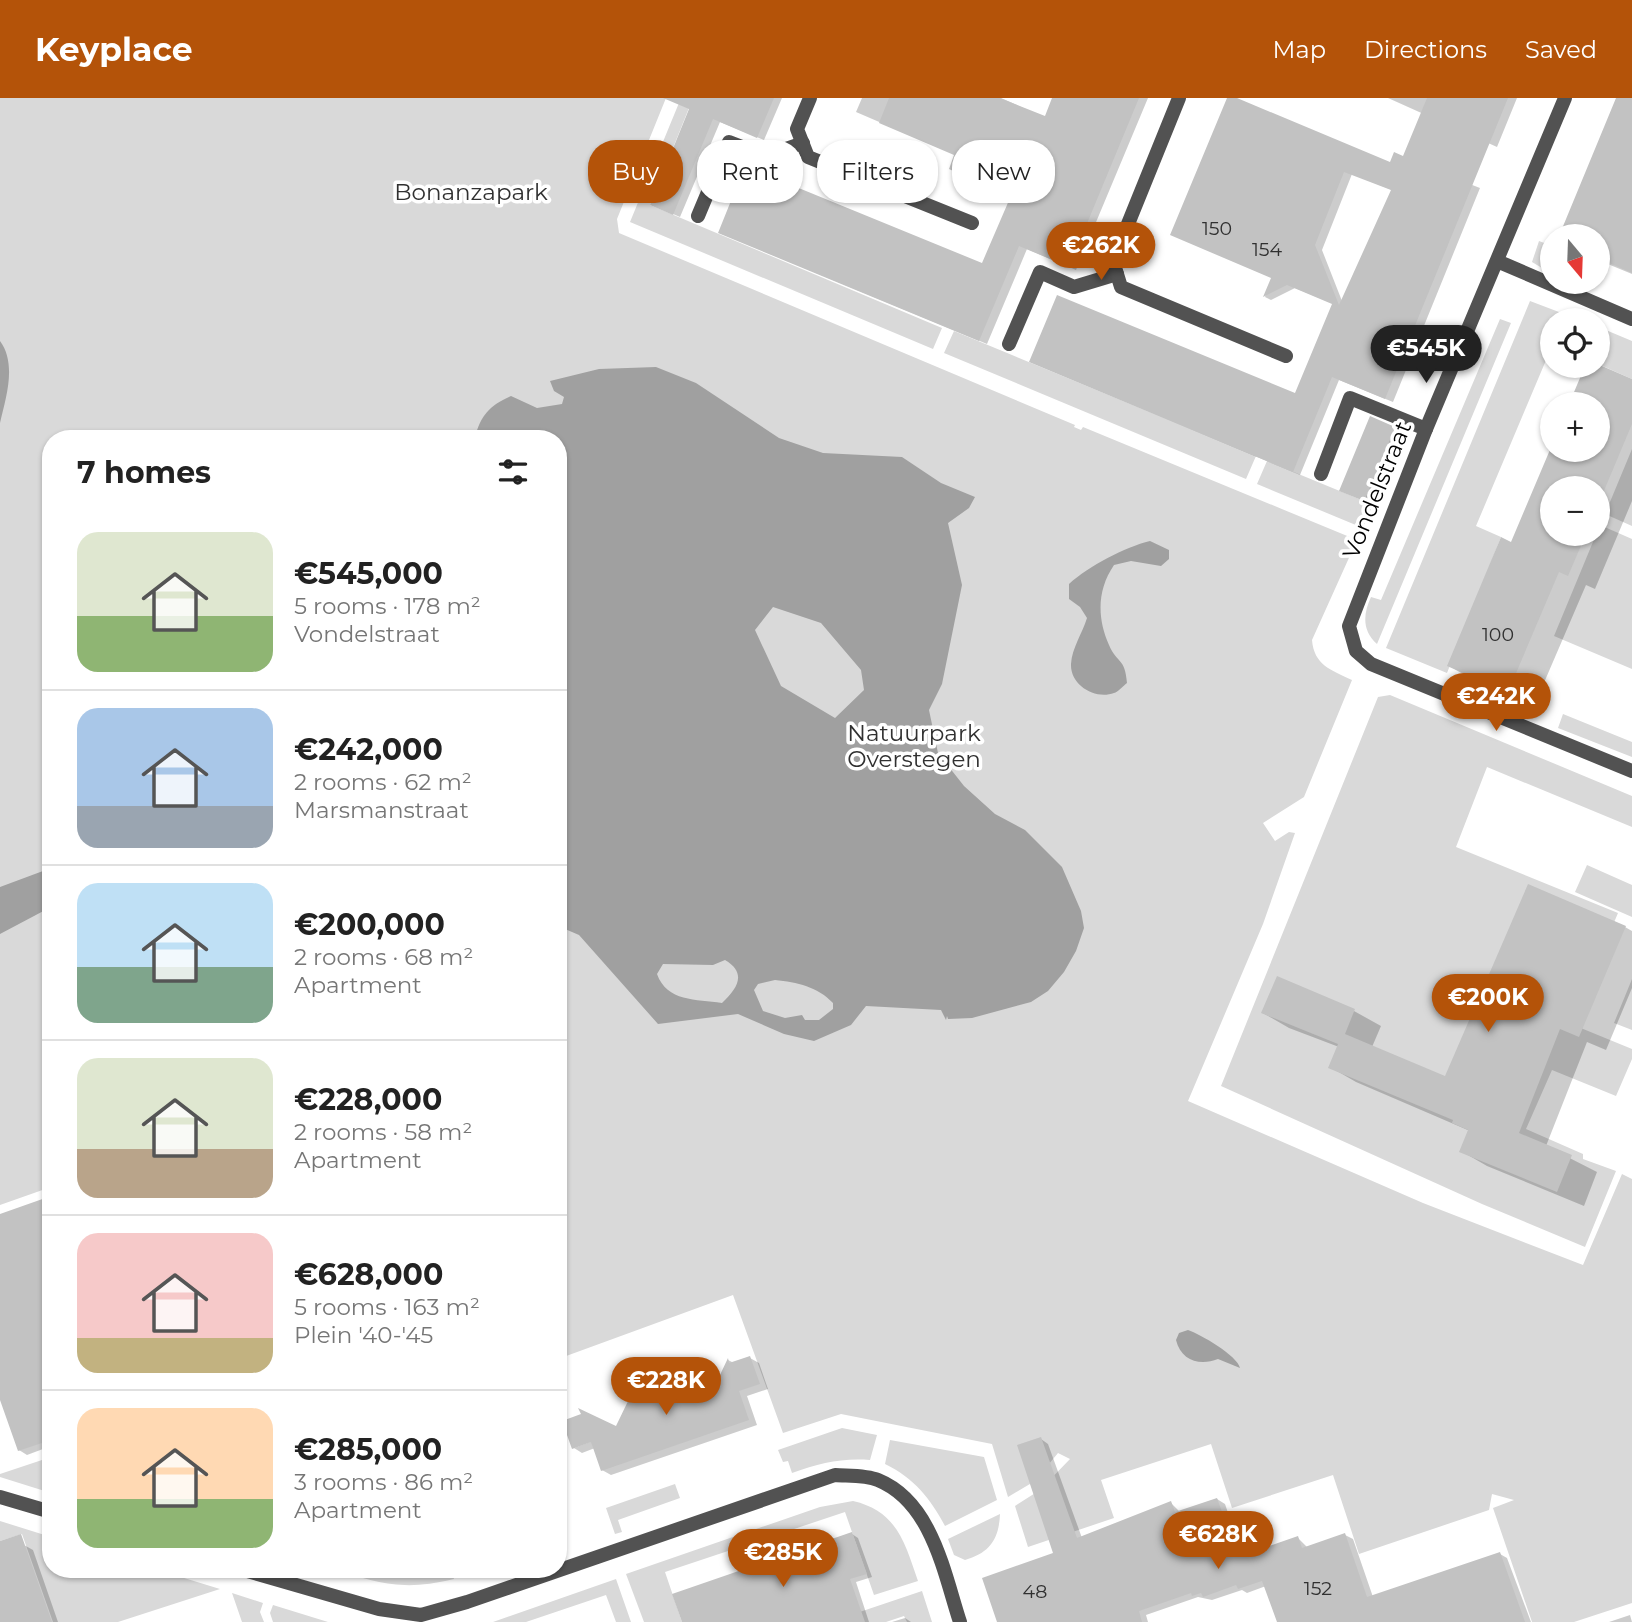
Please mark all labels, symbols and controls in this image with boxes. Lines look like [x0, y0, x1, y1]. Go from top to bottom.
text: Keyplace [35, 29, 193, 69]
text: Map [1273, 35, 1326, 64]
text: Directions [1364, 35, 1487, 64]
text: Saved [1525, 35, 1597, 64]
chip: Buy [588, 140, 683, 203]
chip: Rent [697, 140, 803, 203]
chip: Filters [817, 140, 938, 203]
chip: New [952, 140, 1055, 203]
park label: Bonanzapark [394, 178, 548, 206]
house number: 150 [1202, 217, 1232, 240]
pin: €262K [1052, 222, 1150, 282]
north arrow [1540, 224, 1610, 294]
map controls [1540, 224, 1610, 546]
text: €262K [1062, 231, 1140, 259]
house number: 154 [1252, 238, 1283, 261]
button: locate [1540, 308, 1610, 378]
pin: €545K [1377, 326, 1475, 385]
text: €545K [1387, 334, 1465, 362]
button: + [1540, 392, 1610, 462]
street label: Vondelstraat [1337, 417, 1417, 563]
icon: filters [494, 453, 532, 491]
text: 7 homes [77, 454, 211, 491]
button: − [1540, 476, 1610, 546]
text: €545,000 [294, 555, 443, 592]
icon: home [133, 560, 217, 644]
text: 5 rooms · 178 m² [294, 592, 481, 620]
text: Vondelstraat [294, 620, 440, 648]
house number: 100 [1482, 623, 1514, 646]
pin: €242K [1447, 674, 1545, 733]
text: €242K [1457, 682, 1535, 710]
park label: Natuurpark Overstegen [847, 719, 981, 773]
text: €242,000 [294, 731, 443, 768]
icon: home [133, 736, 217, 820]
text: 2 rooms · 62 m² [294, 768, 472, 796]
text: Marsmanstraat [294, 796, 469, 824]
text: €200,000 [294, 906, 445, 943]
icon: home [133, 911, 217, 995]
text: 2 rooms · 68 m² [294, 943, 473, 971]
text: Apartment [294, 971, 422, 999]
pin: €200K [1439, 974, 1537, 1034]
text: €200K [1448, 983, 1528, 1011]
text: €228,000 [294, 1081, 442, 1118]
icon: home [133, 1086, 217, 1170]
text: 2 rooms · 58 m² [294, 1118, 472, 1146]
text: Apartment [294, 1146, 422, 1174]
text: €628,000 [294, 1256, 443, 1293]
icon: home [133, 1261, 217, 1345]
text: 5 rooms · 163 m² [294, 1293, 480, 1321]
text: Plein '40-'45 [294, 1321, 433, 1349]
pin: €228K [617, 1358, 715, 1417]
text: €228K [627, 1366, 705, 1394]
text: €285,000 [294, 1431, 442, 1468]
icon: home [133, 1436, 217, 1520]
text: 3 rooms · 86 m² [294, 1468, 473, 1496]
text: Apartment [294, 1496, 422, 1524]
pin: €628K [1169, 1512, 1267, 1571]
text: €628K [1179, 1520, 1257, 1548]
pin: €285K [734, 1530, 832, 1589]
text: €285K [744, 1538, 822, 1566]
house number: 152 [1304, 1577, 1332, 1600]
house number: 48 [1023, 1580, 1047, 1603]

